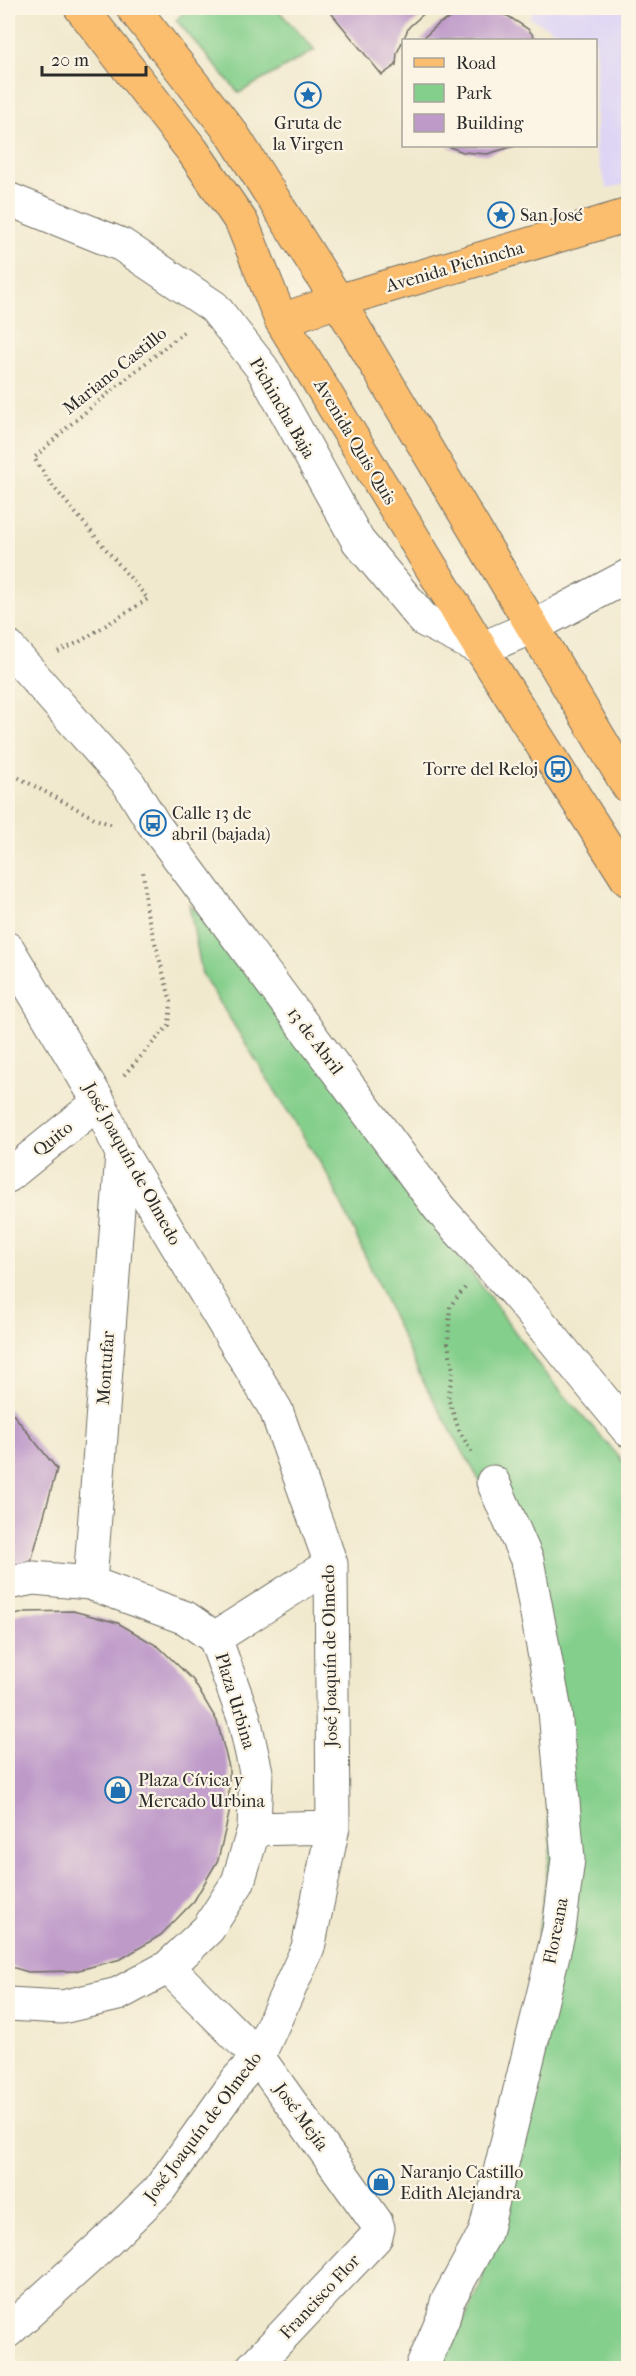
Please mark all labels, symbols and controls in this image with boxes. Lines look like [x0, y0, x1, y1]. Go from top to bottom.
scale bar [42, 39, 146, 77]
legend [402, 39, 597, 147]
text: 20 m [51, 50, 89, 71]
text: Road [456, 53, 496, 74]
place icon: Gruta de la Virgen [293, 80, 323, 110]
text: Park [456, 83, 493, 104]
place label: Gruta de la Virgen [272, 113, 344, 155]
text: Building [456, 113, 524, 134]
place icon: San José [486, 200, 516, 230]
place label: San José [520, 205, 583, 226]
street label: Avenida Pichincha [383, 237, 527, 297]
street label: Mariano Castillo [59, 323, 171, 419]
street label: Pichincha Baja [245, 354, 320, 463]
street label: Avenida Quis Quis [309, 375, 401, 509]
bus stop icon: Torre del Reloj [543, 754, 573, 784]
place label: Torre del Reloj [423, 759, 538, 780]
place label: Calle 13 de abril (bajada) [172, 803, 271, 845]
bus stop icon: Calle 13 de abril (bajada) [138, 808, 168, 838]
street label: 13 de Abril [283, 1003, 347, 1079]
street label: José Joaquín de Olmedo [78, 1077, 185, 1249]
street label: Quito [29, 1117, 77, 1161]
street label: Montufar [93, 1330, 119, 1406]
street label: José Joaquín de Olmedo [318, 1565, 342, 1749]
street label: Plaza Urbina [210, 1650, 260, 1752]
place label: Plaza Cívica y Mercado Urbina [138, 1770, 266, 1812]
shop icon: Plaza Cívica y Mercado Urbina [103, 1775, 133, 1805]
street label: Floreana [539, 1895, 573, 1966]
street label: José Joaquín de Olmedo [139, 2048, 266, 2208]
street label: José Mejía [268, 2078, 333, 2155]
place label: Naranjo Castillo Edith Alejandra [400, 2162, 523, 2204]
shop icon: Naranjo Castillo Edith Alejandra [366, 2167, 396, 2197]
street label: Francisco Flor [275, 2250, 365, 2344]

